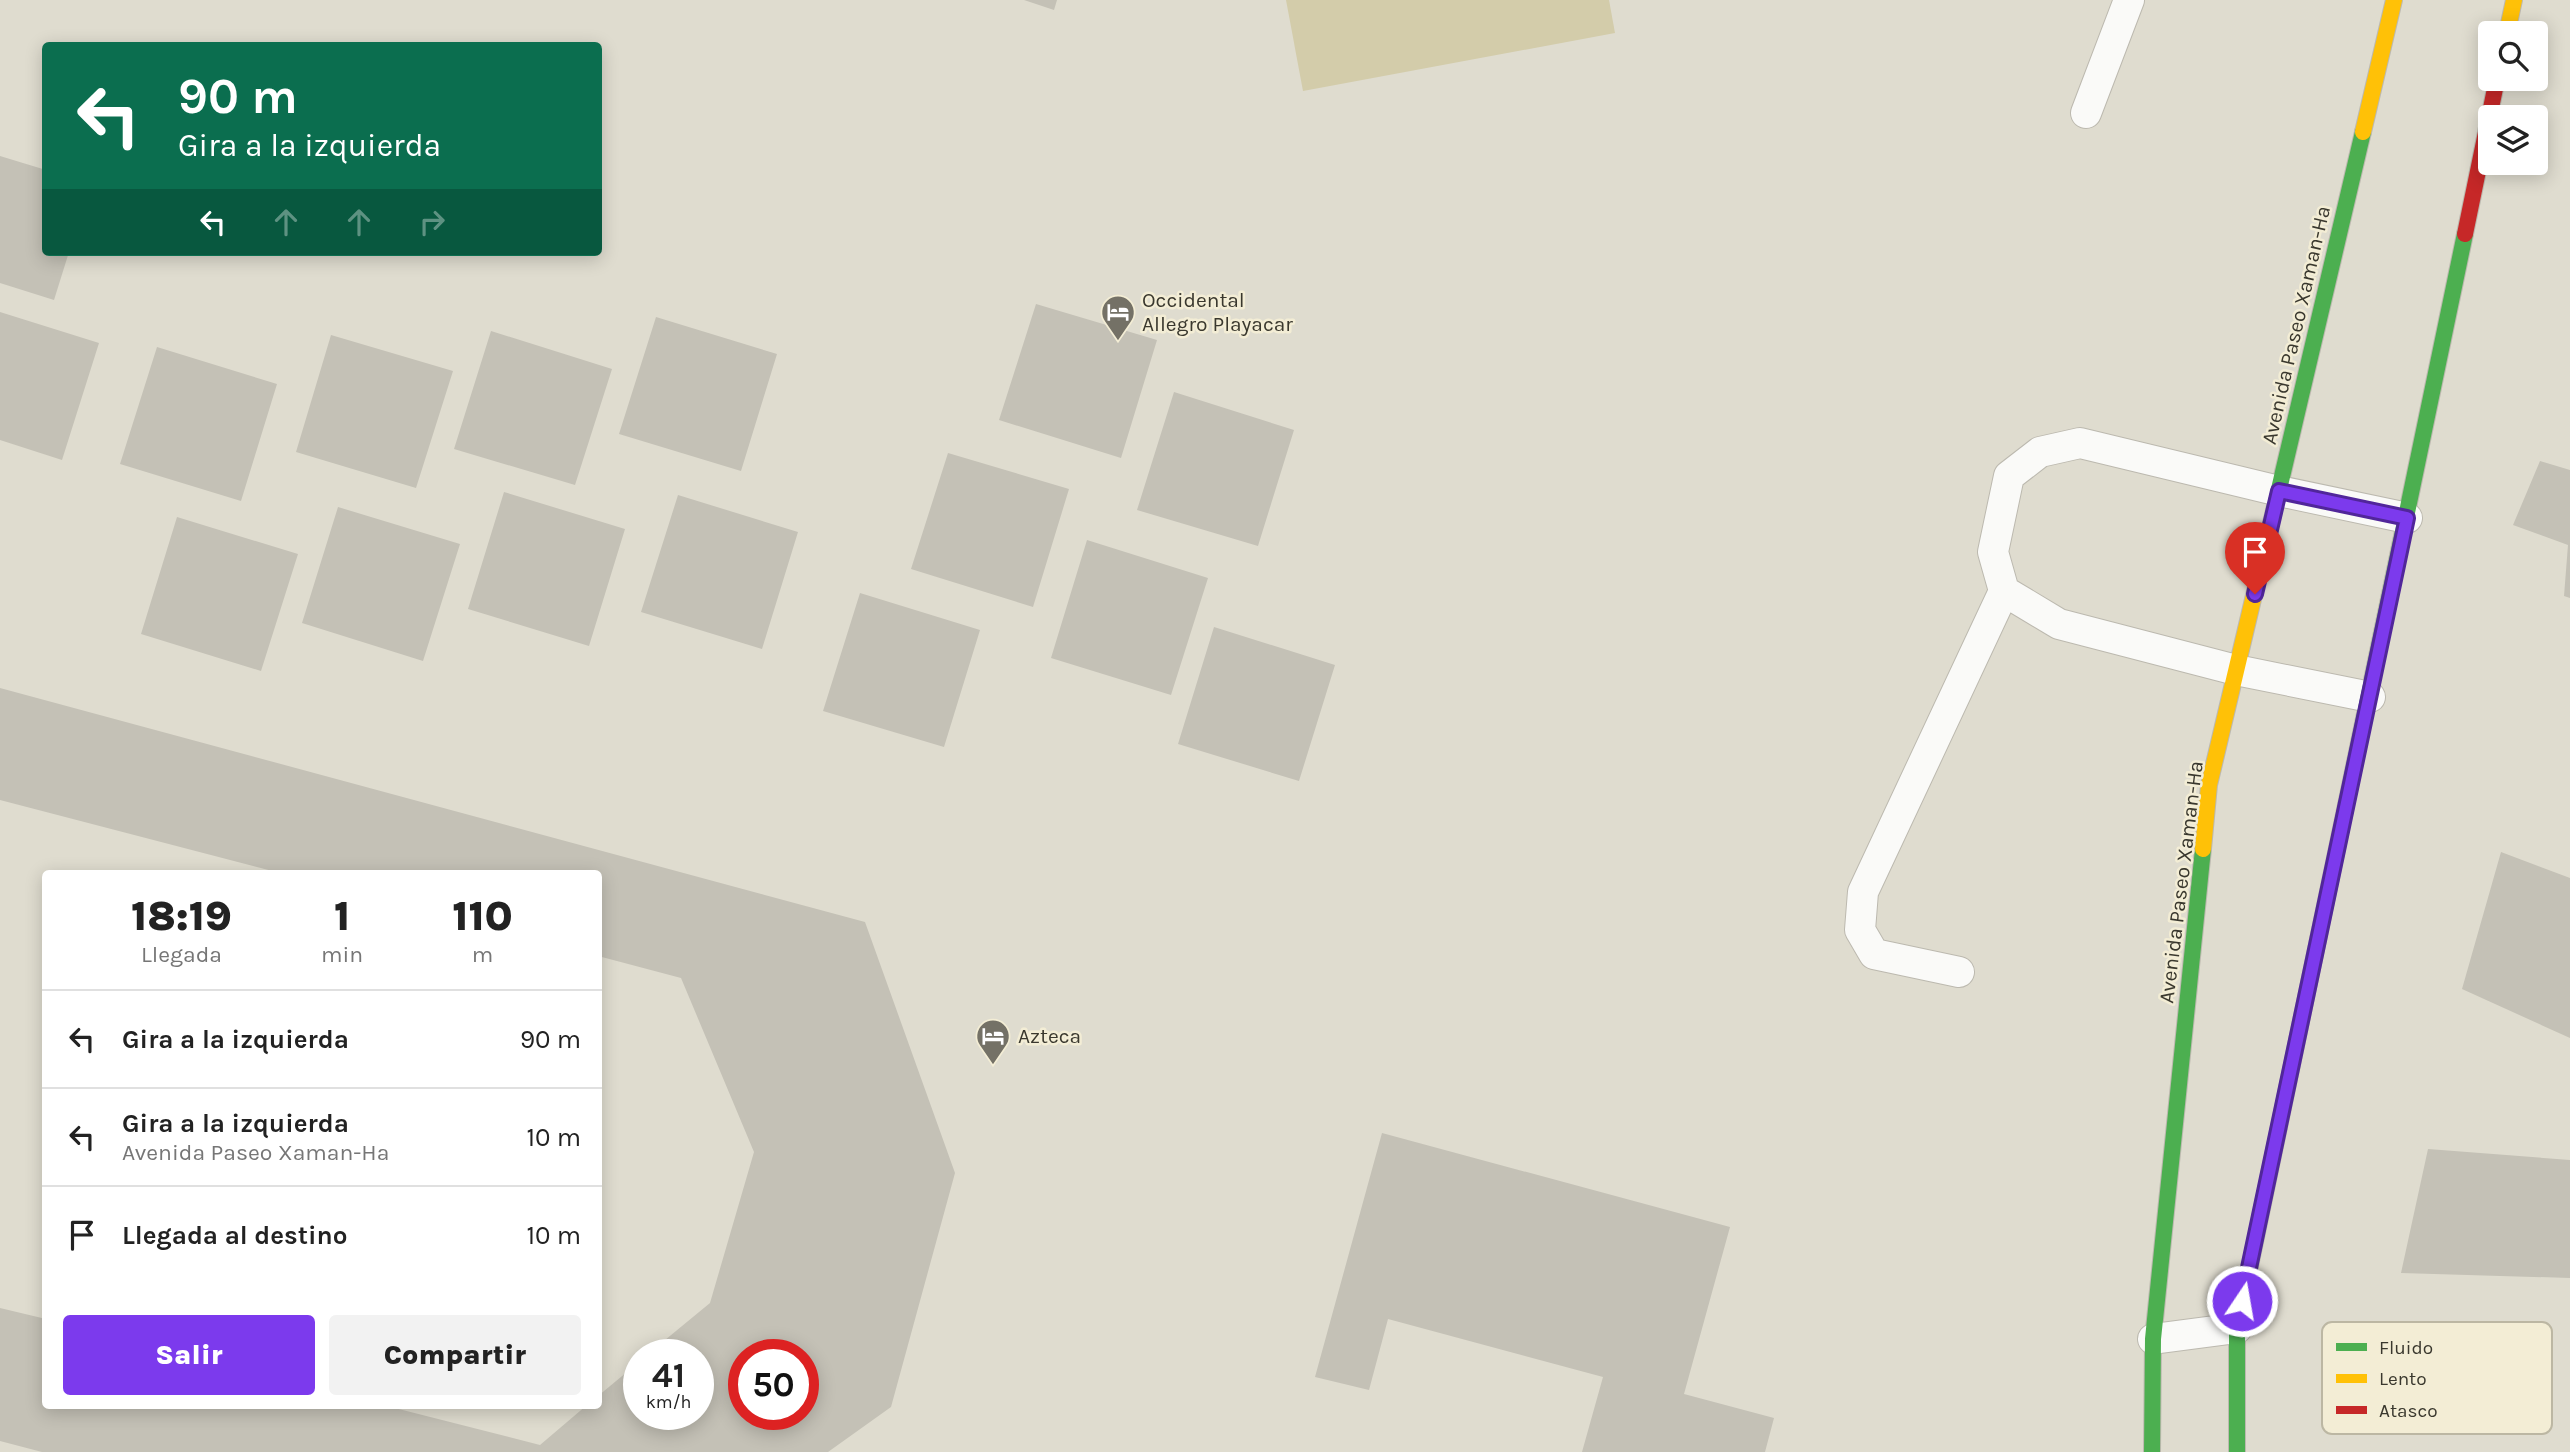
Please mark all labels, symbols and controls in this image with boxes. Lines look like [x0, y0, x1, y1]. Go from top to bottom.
map controls [2478, 21, 2548, 175]
button: search [2478, 21, 2548, 91]
text: 90 m [178, 68, 298, 125]
icon: left [63, 70, 154, 161]
button: layers [2478, 105, 2548, 175]
text: Gira a la izquierda [178, 127, 441, 164]
icon: left [194, 203, 232, 241]
icon: ahead [267, 203, 305, 241]
icon: ahead [340, 203, 378, 241]
icon: right [413, 203, 451, 241]
street label: Avenida Paseo Xaman-Ha [2257, 203, 2335, 447]
place label: Occidental Allegro Playacar [1142, 288, 1293, 336]
hotel icon: Occidental Allegro Playacar [1099, 293, 1137, 342]
pin [2225, 522, 2285, 594]
icon: arrive [2236, 533, 2274, 571]
street label: Avenida Paseo Xaman-Ha [2154, 759, 2208, 1005]
text: 18:19 [131, 891, 232, 941]
text: 1 [334, 891, 350, 941]
text: 110 [452, 891, 513, 941]
text: Llegada [141, 941, 222, 968]
text: min [321, 941, 363, 968]
text: m [472, 941, 493, 968]
hotel icon: Azteca [974, 1017, 1012, 1066]
icon: left [63, 1020, 101, 1058]
text: Gira a la izquierda [122, 1024, 349, 1055]
text: 90 m [520, 1024, 581, 1055]
place label: Azteca [1018, 1024, 1081, 1048]
text: Gira a la izquierda [122, 1108, 349, 1139]
icon: left [63, 1118, 101, 1156]
text: 10 m [526, 1122, 581, 1153]
text: Avenida Paseo Xaman-Ha [122, 1139, 389, 1166]
icon: arrive [63, 1216, 101, 1254]
text: Llegada al destino [122, 1220, 348, 1251]
text: 10 m [526, 1220, 581, 1251]
position arrow [2205, 1264, 2279, 1338]
button: Salir [63, 1315, 315, 1395]
button: Compartir [329, 1315, 581, 1395]
legend [2322, 1322, 2552, 1434]
text: Fluido [2379, 1337, 2433, 1359]
speed limit sign: 50 [728, 1339, 819, 1430]
text: 41 [652, 1355, 685, 1396]
text: Lento [2379, 1368, 2427, 1390]
text: km/h [646, 1391, 691, 1413]
text: Atasco [2379, 1400, 2438, 1422]

